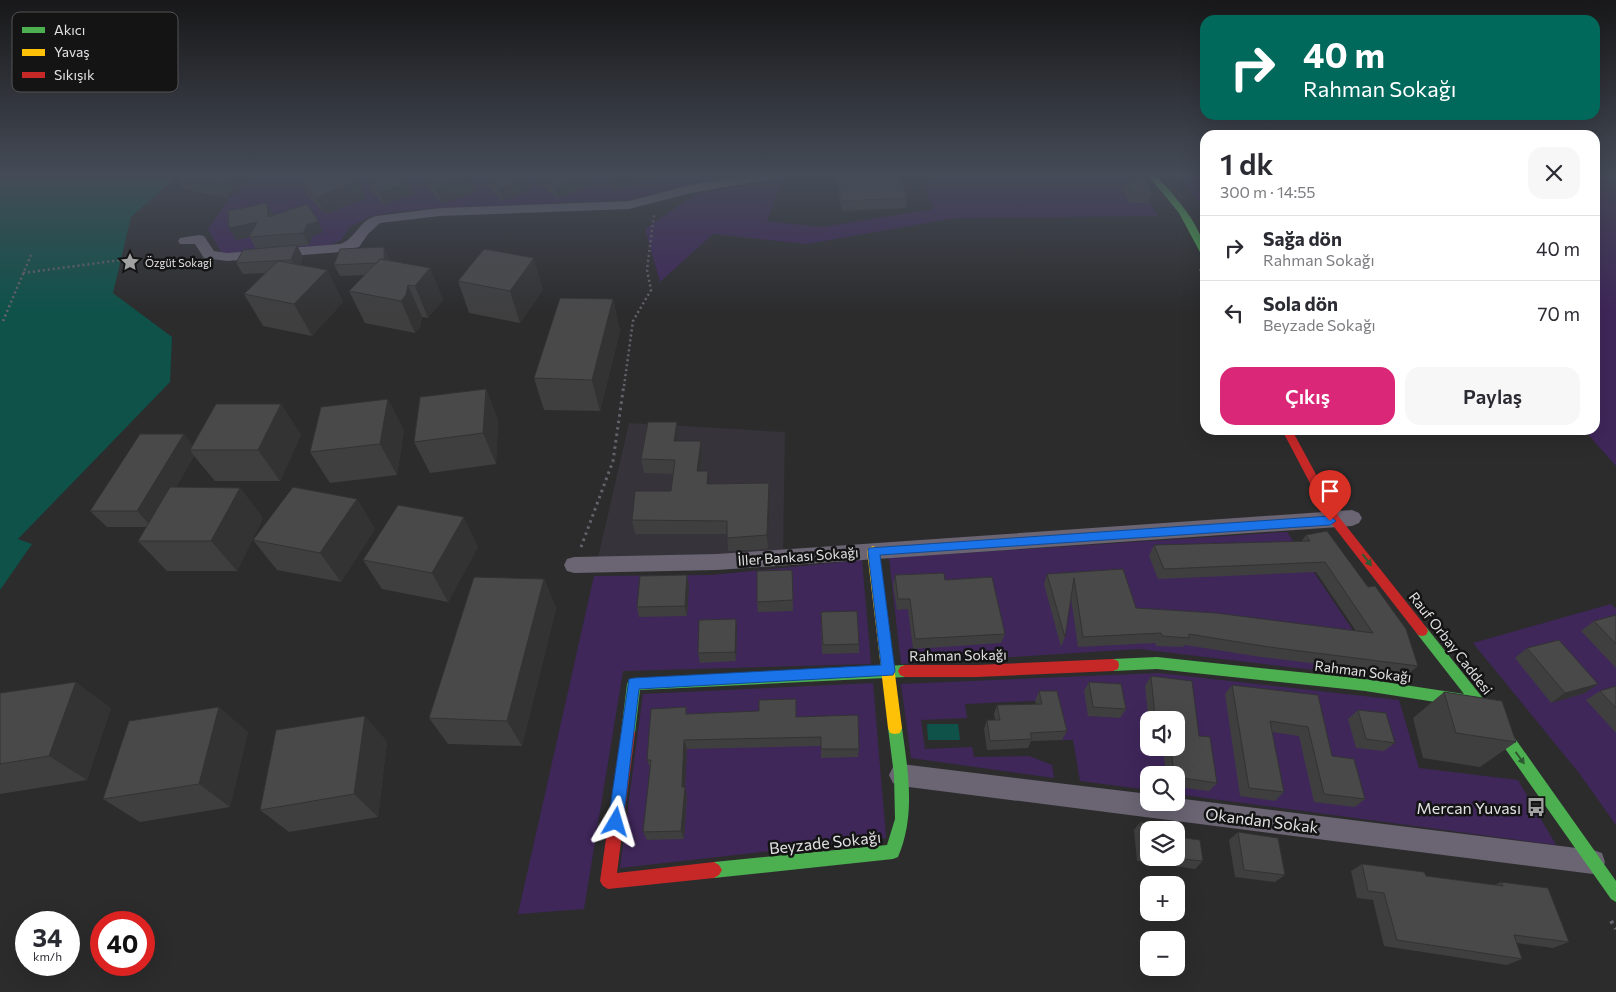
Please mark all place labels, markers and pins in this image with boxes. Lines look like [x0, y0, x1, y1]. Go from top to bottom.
place icon: Özgüt Sokagi [119, 251, 141, 273]
place label: Özgüt Sokagi [145, 255, 212, 269]
pin [1309, 470, 1351, 521]
bus stop icon: Mercan Yuvası [1525, 796, 1547, 818]
place label: Mercan Yuvası [1416, 798, 1521, 817]

